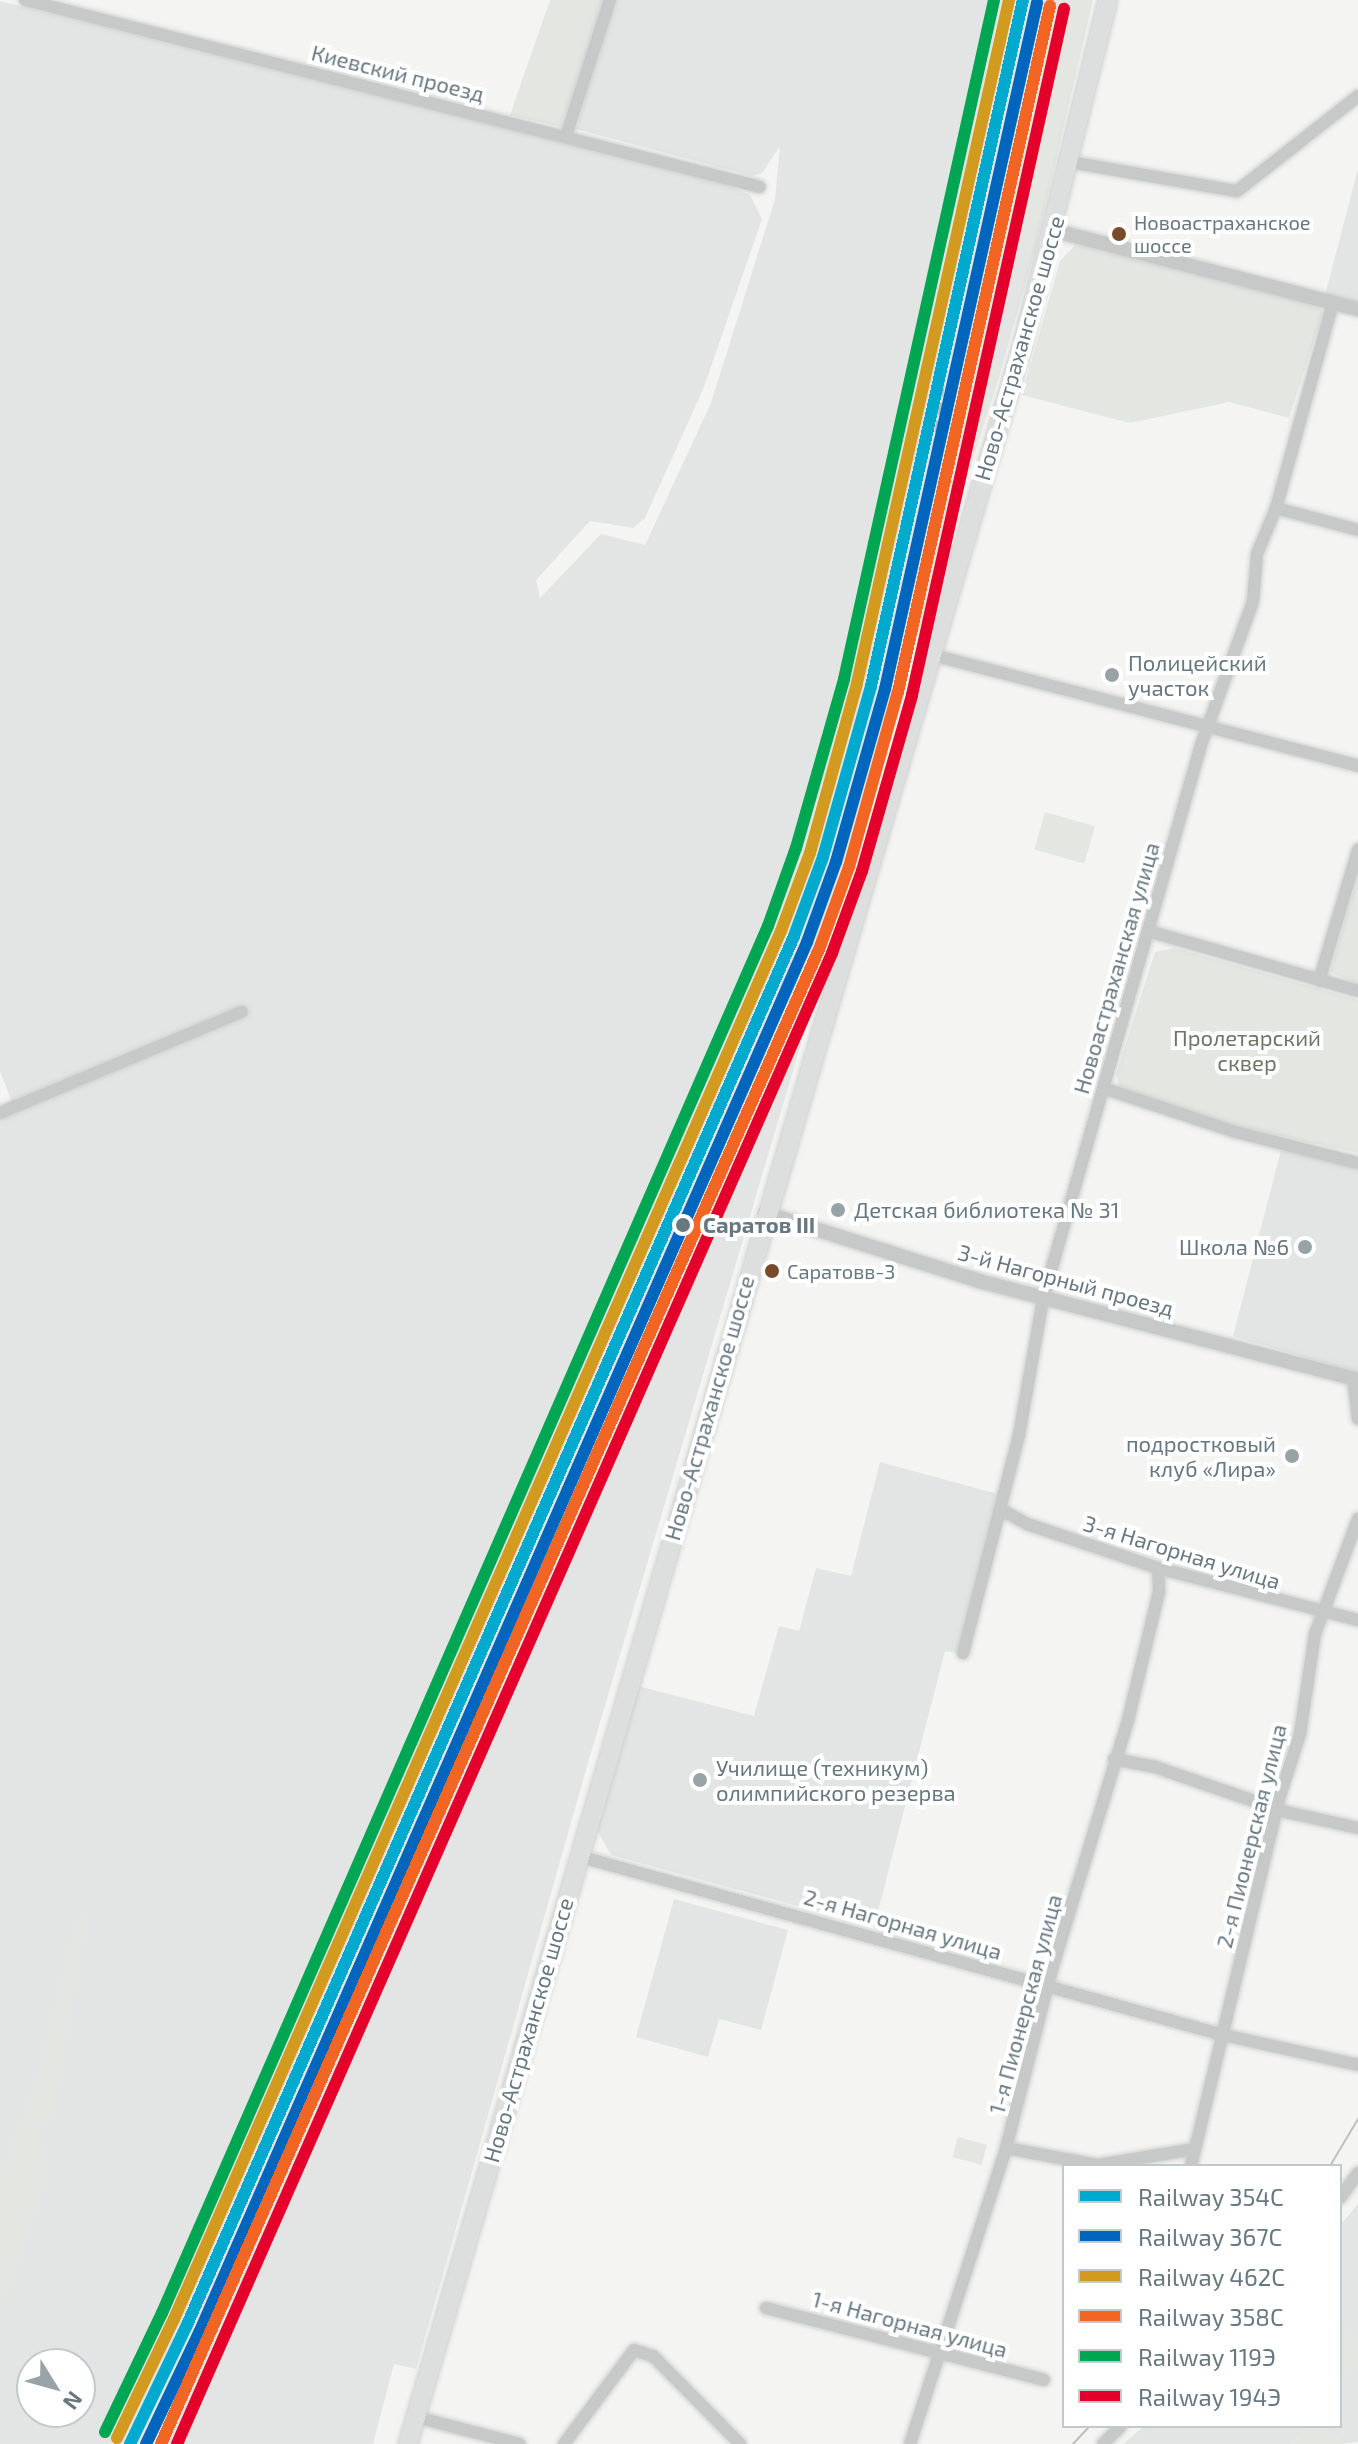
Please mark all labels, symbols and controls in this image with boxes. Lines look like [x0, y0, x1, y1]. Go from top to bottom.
street label: Киевский проезд [309, 39, 487, 107]
place label: Новоастраханское шоссе [1134, 210, 1311, 257]
street label: Ново-Астраханское шоссе [969, 213, 1069, 483]
marker: Новоастраханское шоссе [1111, 226, 1127, 242]
place label: Полицейский участок [1128, 649, 1267, 700]
marker: Полицейский участок [1103, 666, 1121, 684]
street label: Новоастраханская улица [1067, 839, 1165, 1097]
park label: Пролетарский сквер [1173, 1024, 1321, 1076]
place label: Детская библиотека № 31 [854, 1197, 1119, 1223]
marker: Детская библиотека № 31 [829, 1201, 847, 1219]
marker: Саратов III [670, 1212, 696, 1238]
place label: Саратов III [703, 1212, 815, 1238]
place label: Школа №6 [1179, 1234, 1289, 1260]
street label: 3-й Нагорный проезд [955, 1238, 1177, 1322]
marker: Школа №6 [1296, 1238, 1314, 1256]
place label: Саратовв-3 [787, 1259, 895, 1283]
marker: Саратовв-3 [764, 1263, 780, 1279]
street label: Ново-Астраханское шоссе [659, 1273, 759, 1543]
place label: подростковый клуб «Лира» [1126, 1430, 1276, 1482]
marker: подростковый клуб «Лира» [1283, 1447, 1301, 1465]
street label: 3-я Нагорная улица [1080, 1509, 1284, 1595]
street label: 2-я Пионерская улица [1210, 1721, 1292, 1951]
place label: Училище (техникум) олимпийского резерва [716, 1754, 956, 1806]
marker: Училище (техникум) олимпийского резерва [691, 1771, 709, 1789]
street label: 2-я Нагорная улица [801, 1883, 1005, 1965]
street label: 1-я Пионерская улица [983, 1891, 1067, 2117]
street label: Ново-Астраханское шоссе [478, 1895, 578, 2165]
legend [1062, 2164, 1342, 2428]
text: Railway 354С [1138, 2182, 1284, 2211]
text: Railway 367С [1138, 2222, 1282, 2251]
text: Railway 462С [1138, 2262, 1285, 2291]
street label: 1-я Нагорная улица [810, 2285, 1010, 2363]
text: Railway 358С [1138, 2302, 1284, 2331]
text: Railway 119Э [1138, 2342, 1276, 2371]
north arrow [16, 2348, 96, 2428]
text: Railway 194Э [1138, 2382, 1281, 2411]
text: N [58, 2387, 89, 2415]

